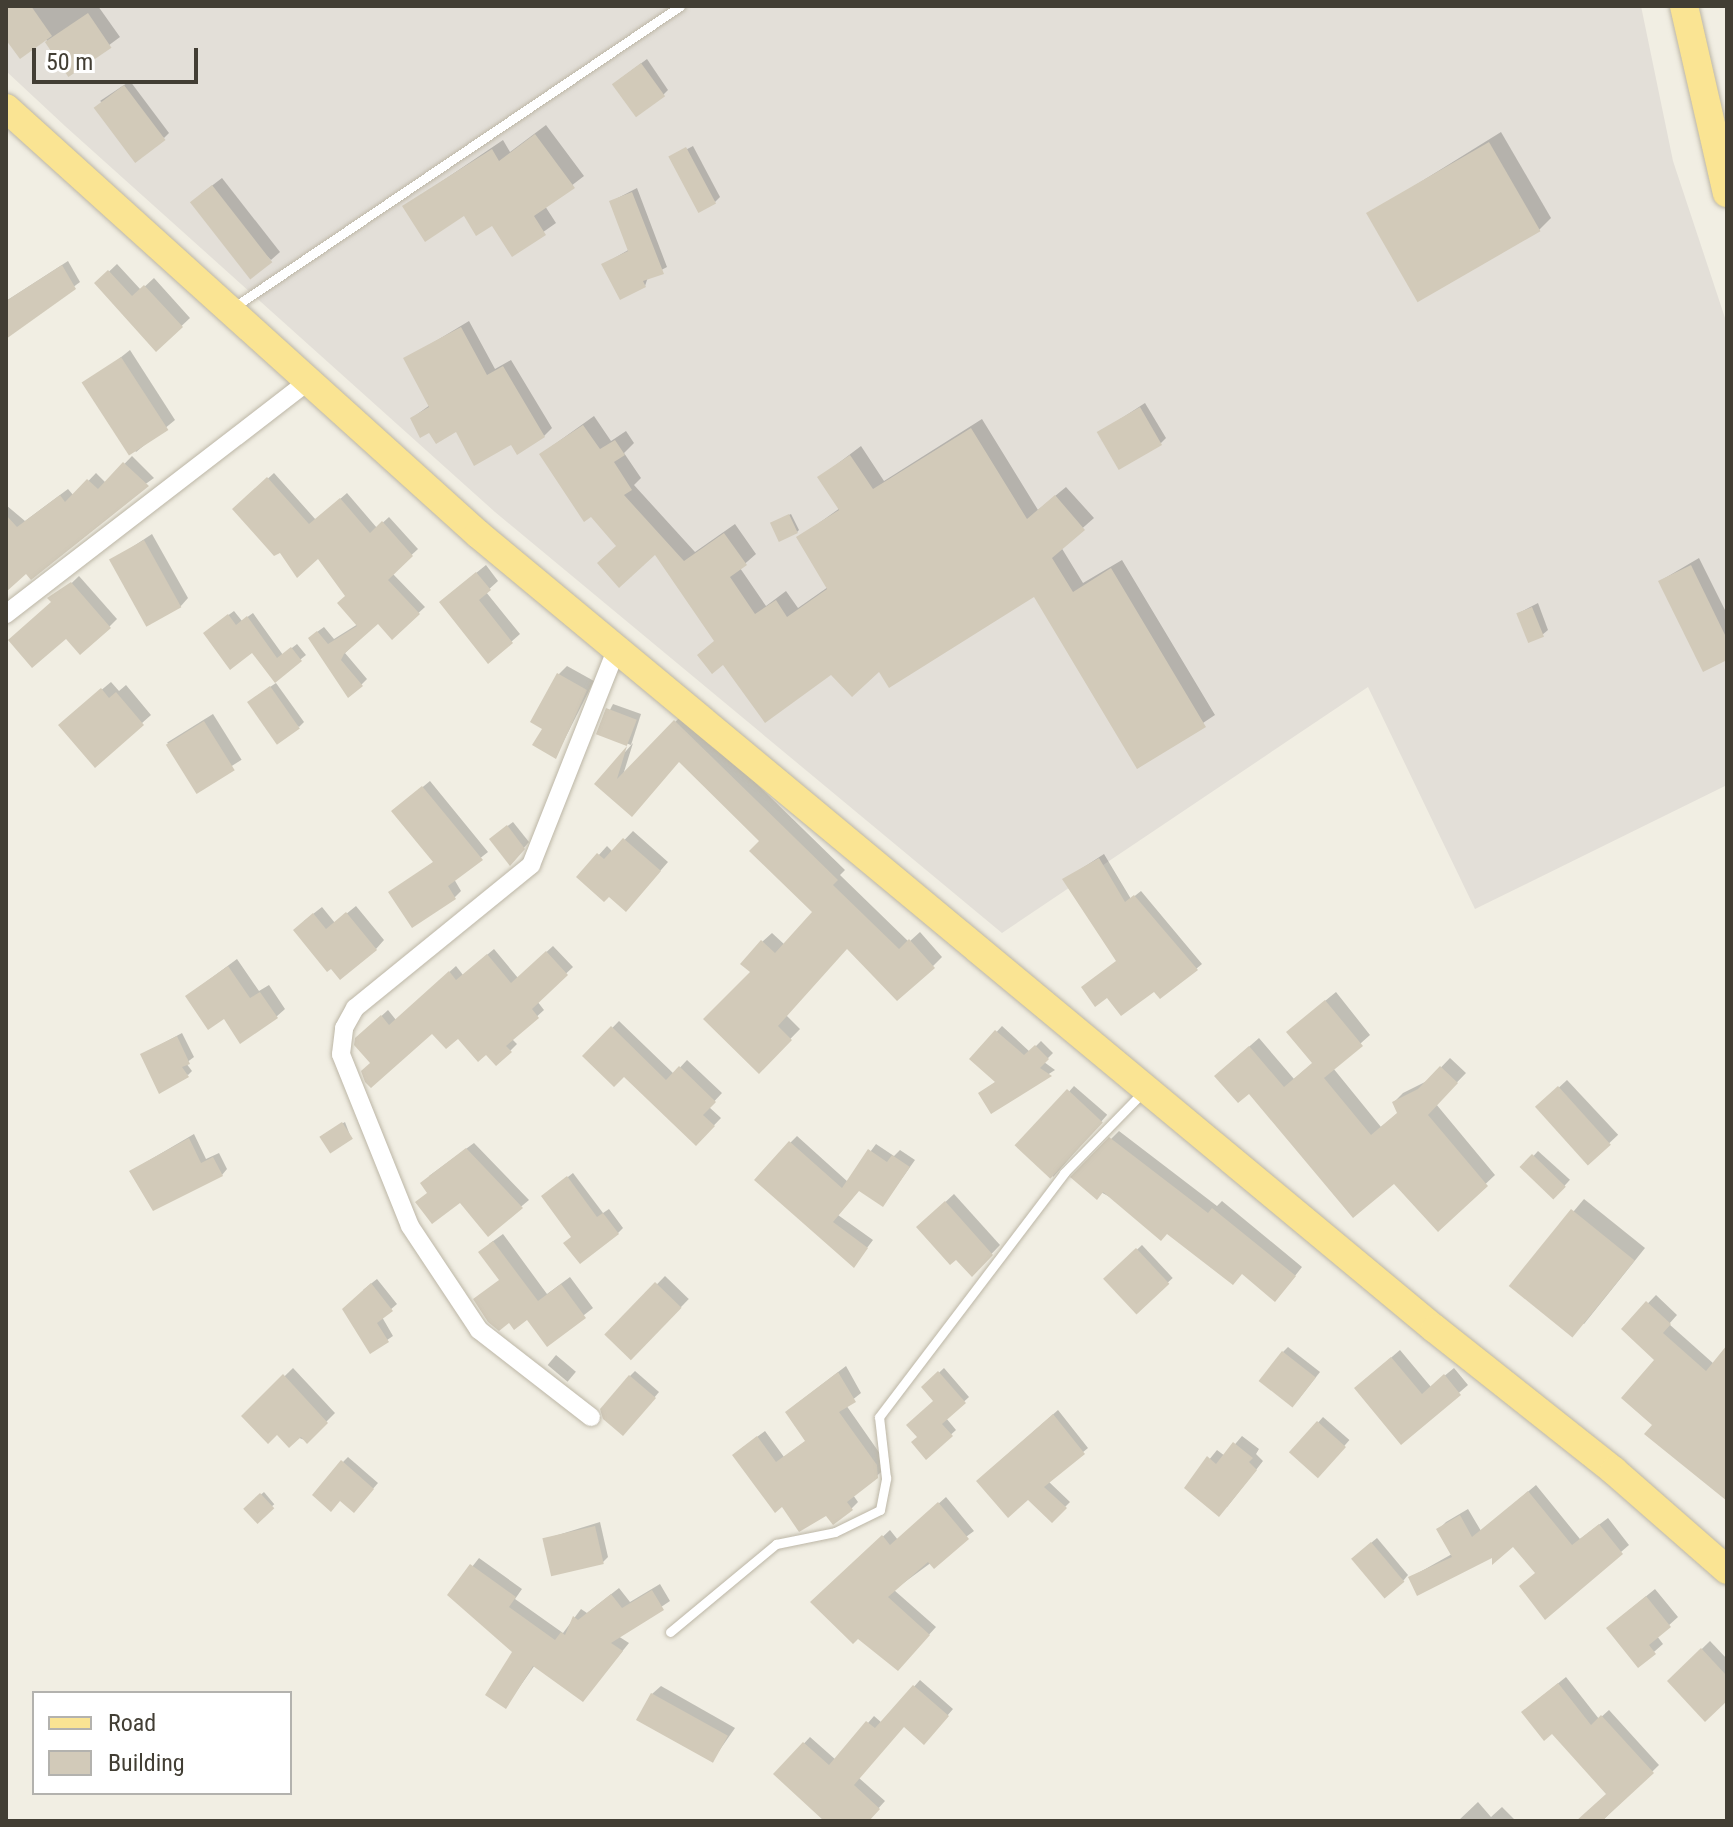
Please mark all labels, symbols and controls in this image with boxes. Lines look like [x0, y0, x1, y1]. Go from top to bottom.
scale bar [36, 32, 202, 82]
text: 50 m [46, 48, 93, 76]
legend [32, 1691, 292, 1795]
text: Road [108, 1709, 156, 1737]
text: Building [108, 1749, 185, 1777]

